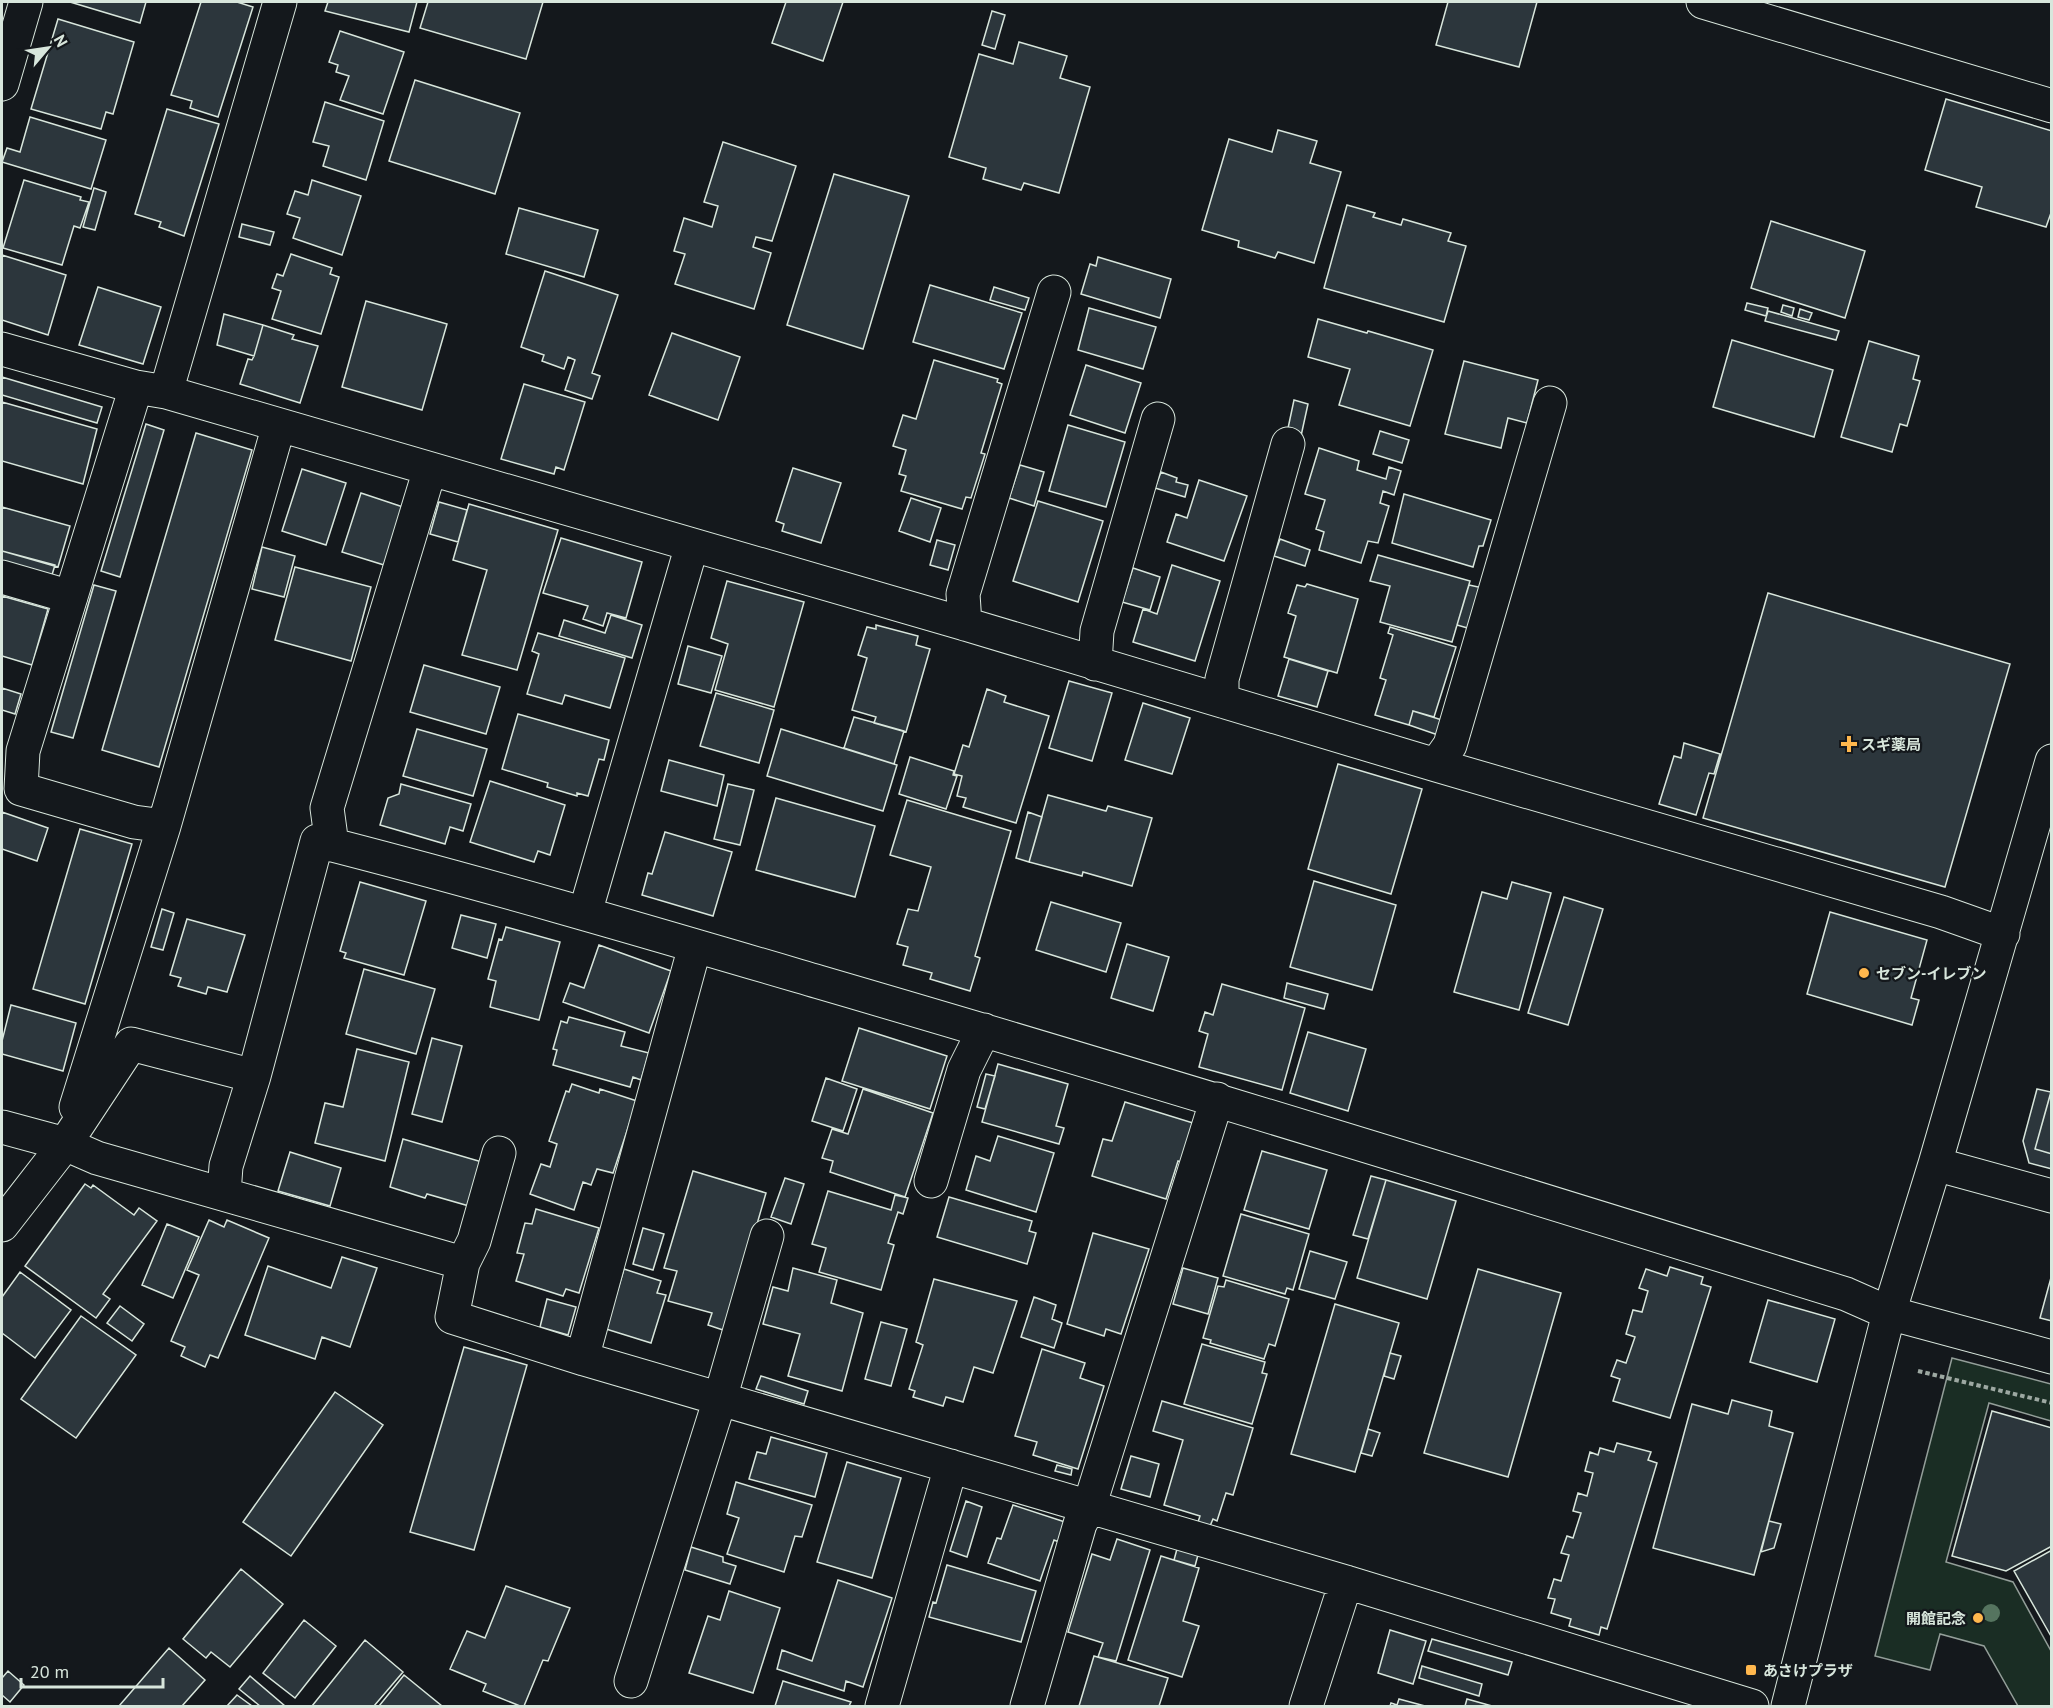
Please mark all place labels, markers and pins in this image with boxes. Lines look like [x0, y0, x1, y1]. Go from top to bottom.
place label: スギ薬局 [1861, 735, 1921, 754]
marker: スギ薬局 [1842, 737, 1856, 751]
place label: セブン-イレブン [1876, 964, 1986, 983]
marker: セブン-イレブン [1857, 966, 1871, 980]
place label: 開館記念 [1906, 1609, 1966, 1628]
marker: 開館記念 [1971, 1611, 1985, 1625]
place label: あさけプラザ [1763, 1661, 1853, 1680]
marker: あさけプラザ [1744, 1663, 1758, 1677]

